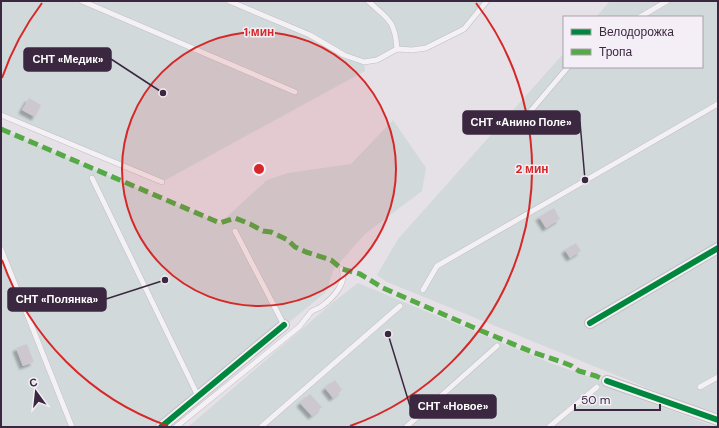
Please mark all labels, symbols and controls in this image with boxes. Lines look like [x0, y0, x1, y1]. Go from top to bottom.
legend [563, 16, 703, 68]
text: 1 мин [244, 24, 274, 40]
text: Велодорожка [599, 24, 674, 40]
text: Тропа [599, 44, 633, 60]
callout: СНТ «Медик» [24, 48, 111, 71]
text: СНТ «Медик» [32, 52, 104, 66]
callout: СНТ «Анино Поле» [463, 111, 580, 134]
text: СНТ «Анино Поле» [470, 115, 572, 129]
text: 2 мин [515, 161, 549, 177]
centre of rings [252, 162, 266, 176]
callout: СНТ «Полянка» [8, 288, 106, 311]
text: СНТ «Полянка» [16, 292, 99, 306]
north arrow [16, 372, 56, 412]
text: С [28, 375, 39, 390]
scale bar [575, 386, 660, 412]
text: 50 m [581, 392, 610, 408]
callout: СНТ «Новое» [410, 395, 496, 418]
text: СНТ «Новое» [418, 399, 489, 413]

